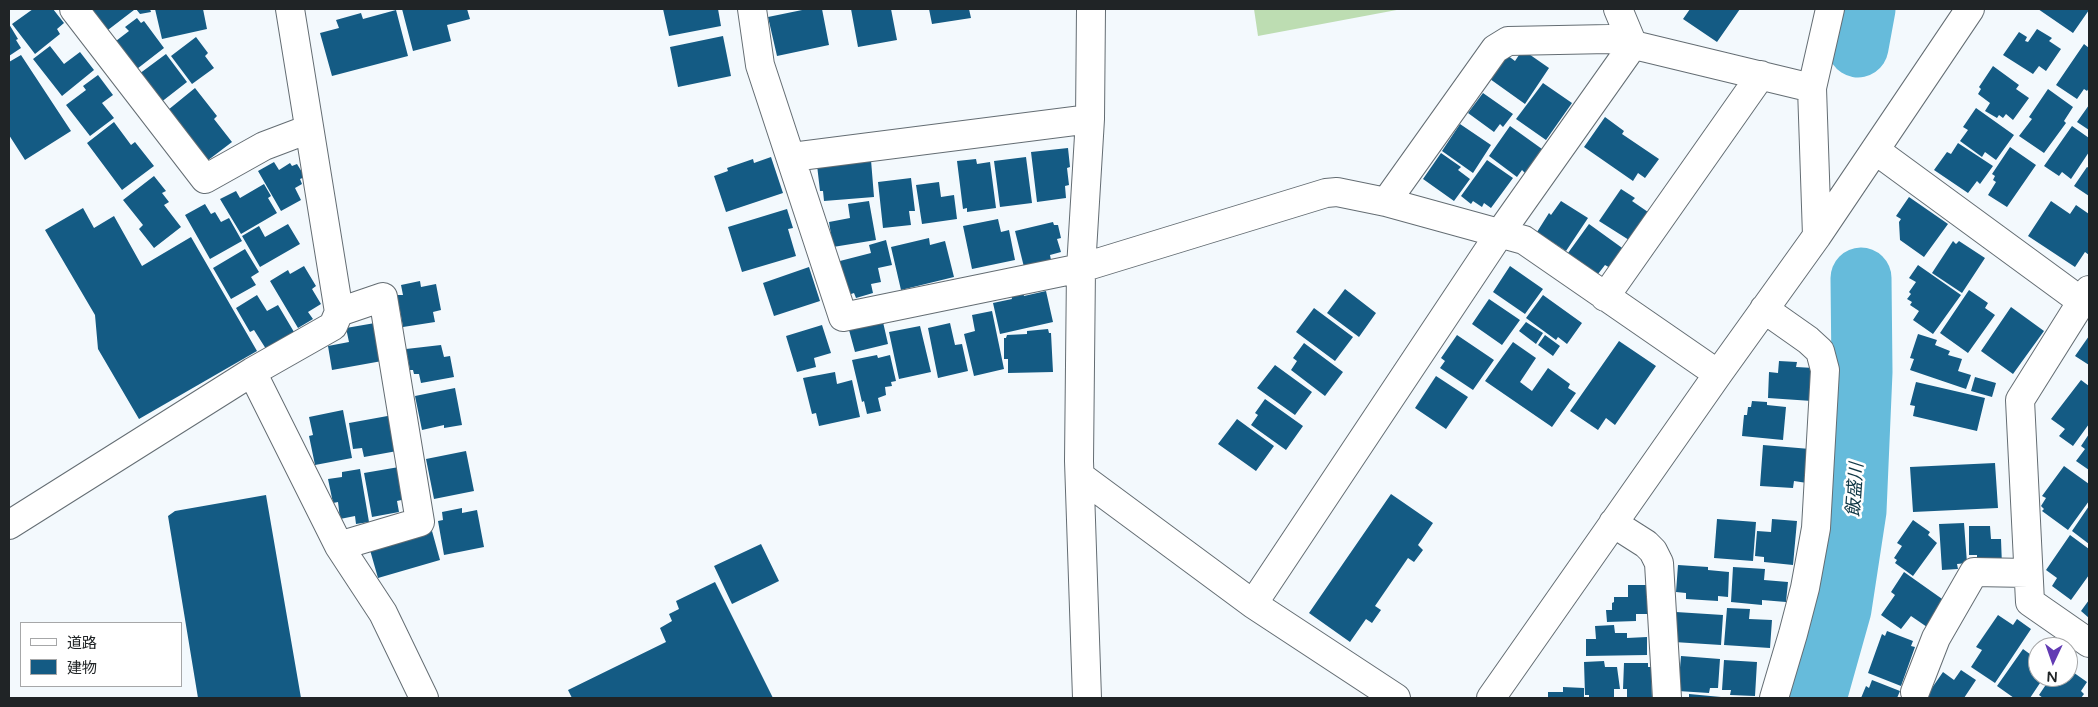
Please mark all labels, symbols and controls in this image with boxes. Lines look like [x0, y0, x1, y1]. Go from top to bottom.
water label: 飯盛川 [1843, 462, 1869, 518]
legend [20, 622, 182, 687]
text: 道路 [67, 634, 97, 652]
north arrow [2028, 637, 2078, 687]
text: 建物 [67, 659, 97, 677]
text: N [2046, 668, 2058, 685]

